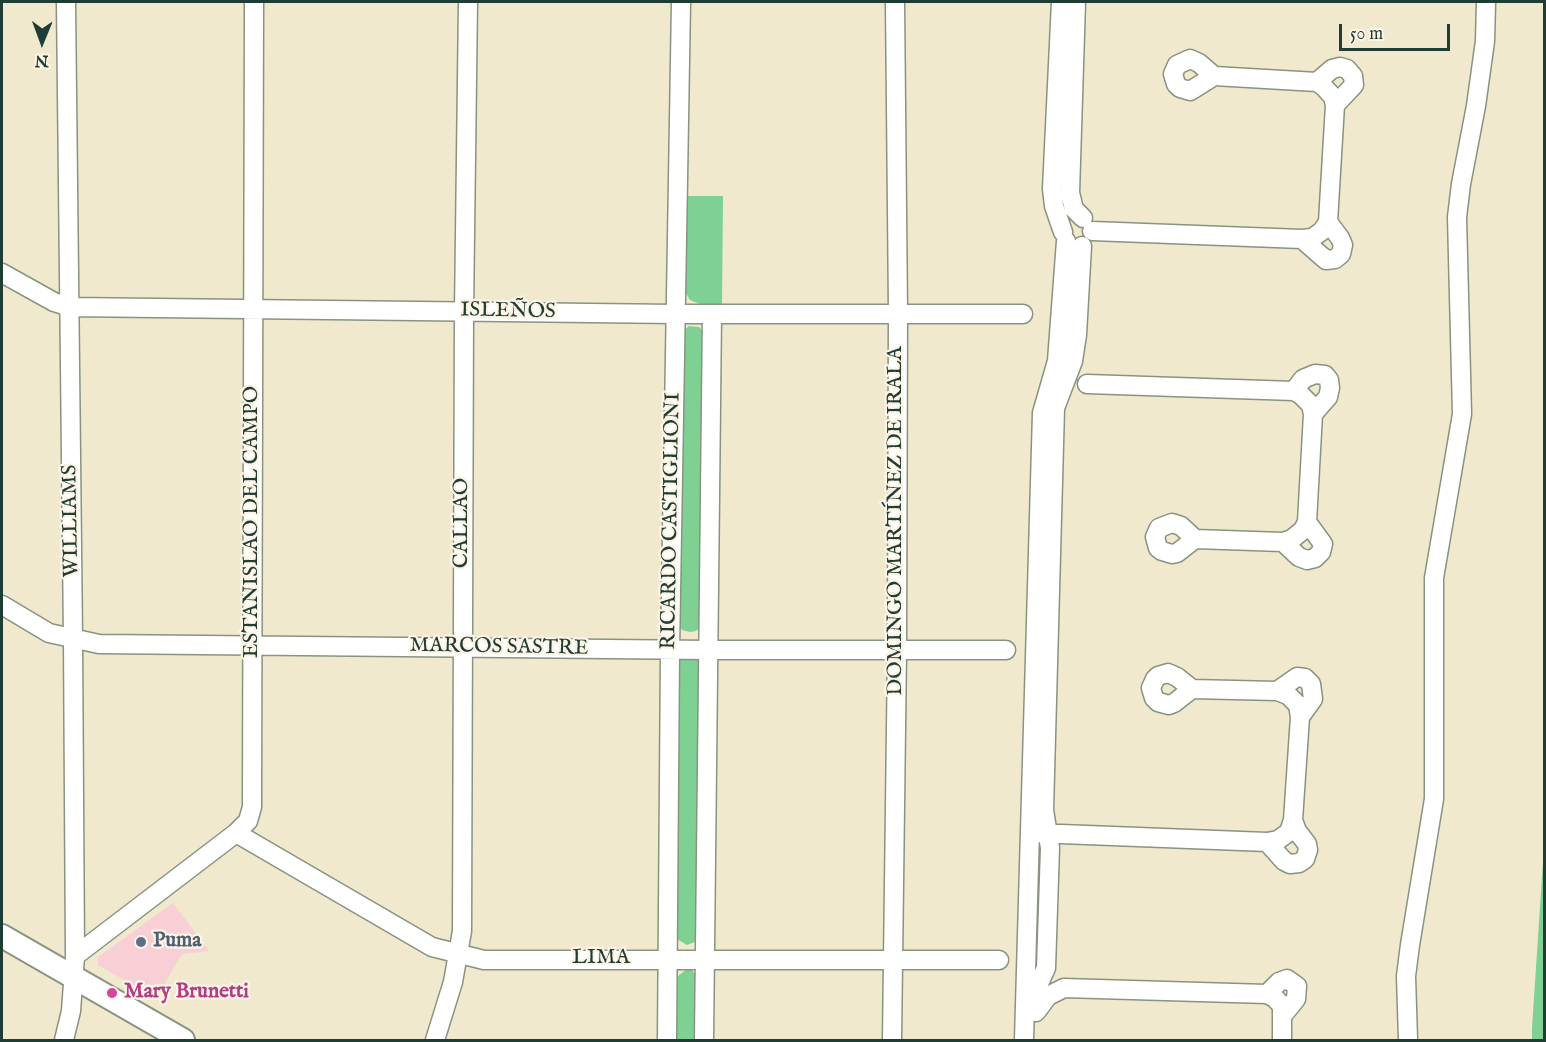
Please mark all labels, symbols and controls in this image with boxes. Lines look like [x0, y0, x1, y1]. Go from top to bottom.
north arrow [12, 12, 72, 72]
scale bar [1342, 12, 1453, 50]
text: 50 m [1350, 23, 1383, 46]
text: N [35, 50, 49, 70]
street label: ISLEÑOS [460, 299, 556, 325]
street label: DOMINGO MARTÍNEZ DE IRALA [884, 346, 910, 696]
street label: ESTANISLAO DEL CAMPO [240, 386, 266, 658]
street label: RICARDO CASTIGLIONI [657, 392, 687, 650]
street label: WILLIAMS [58, 464, 86, 578]
street label: CALLAO [450, 478, 476, 568]
street label: MARCOS SASTRE [409, 634, 589, 662]
place label: Puma [153, 929, 201, 955]
marker: Puma [134, 935, 148, 949]
street label: LIMA [572, 946, 630, 972]
place label: Mary Brunetti [124, 980, 249, 1006]
marker: Mary Brunetti [105, 986, 119, 1000]

